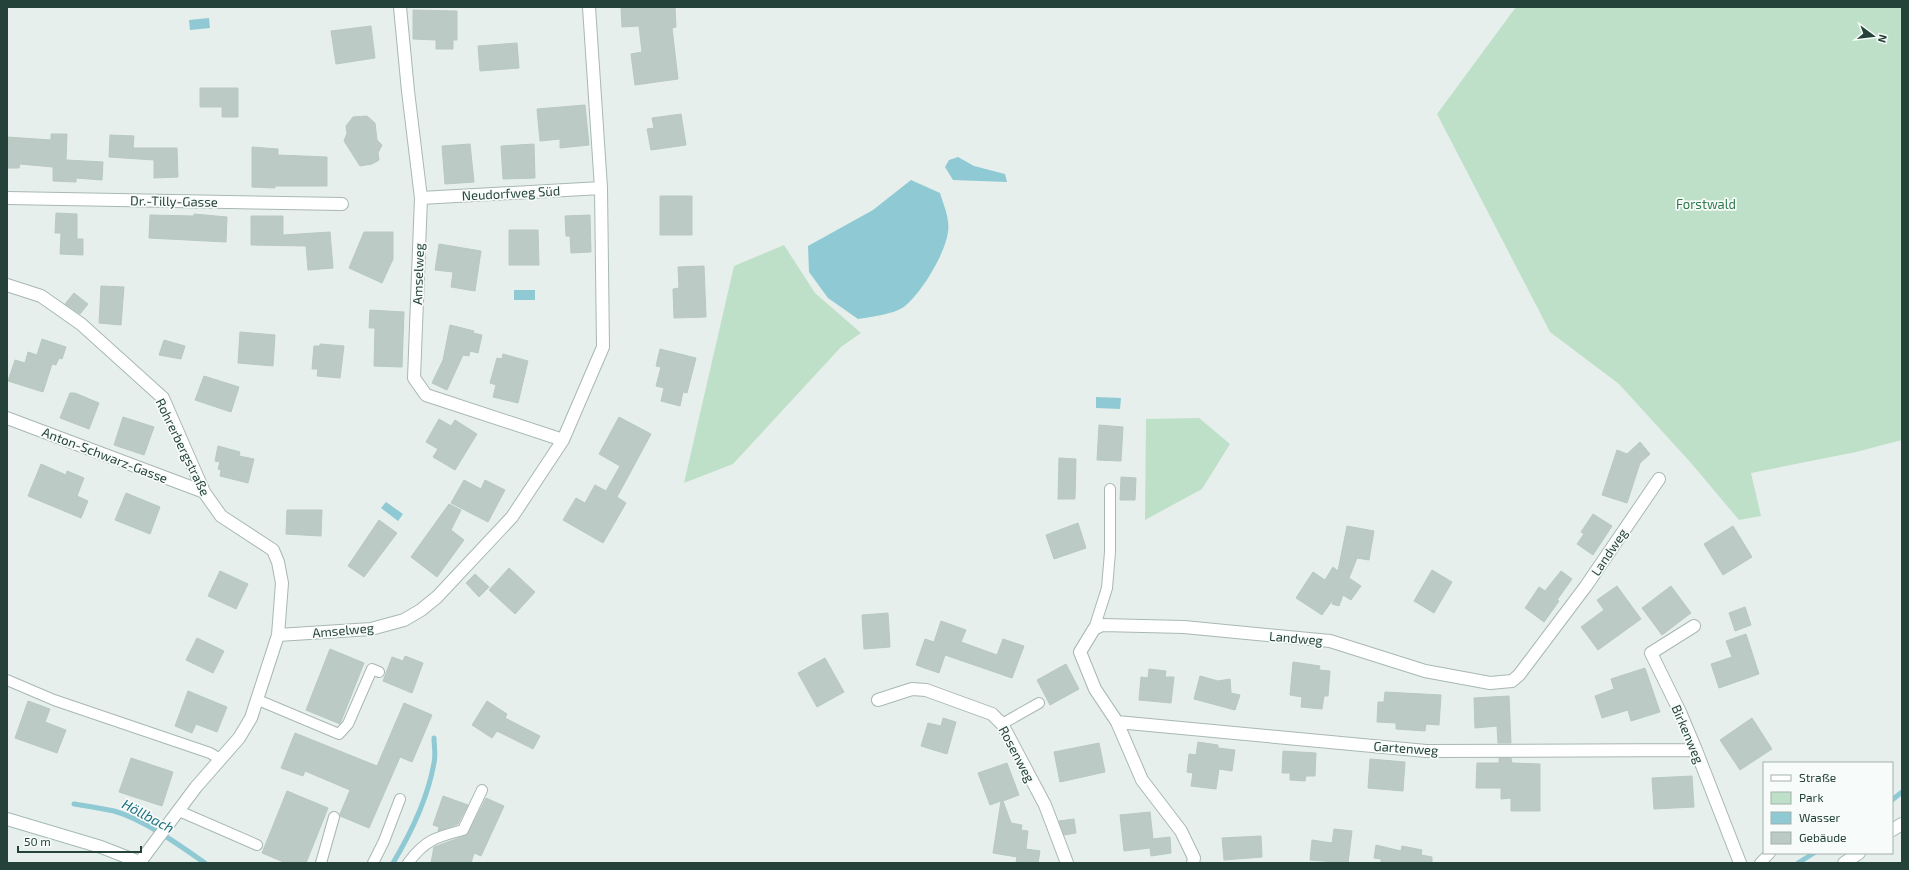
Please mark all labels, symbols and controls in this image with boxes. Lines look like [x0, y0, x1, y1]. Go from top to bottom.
north arrow [1853, 16, 1893, 56]
text: N [1876, 33, 1890, 44]
street label: Neudorfweg Süd [461, 182, 561, 204]
street label: Dr.-Tilly-Gasse [130, 192, 218, 210]
park label: Forstwald [1676, 196, 1736, 212]
street label: Amselweg [409, 243, 427, 305]
street label: Rohrerbergstraße [152, 396, 214, 498]
street label: Anton-Schwarz-Gasse [40, 424, 170, 486]
street label: Landweg [1587, 525, 1631, 579]
street label: Amselweg [312, 619, 374, 641]
street label: Landweg [1269, 628, 1323, 648]
street label: Birkenweg [1668, 702, 1708, 766]
street label: Rosenweg [996, 723, 1038, 785]
street label: Gartenweg [1373, 738, 1439, 758]
legend [1763, 762, 1893, 854]
text: Straße [1799, 770, 1836, 784]
text: Park [1799, 790, 1824, 804]
water label: Höllbach [119, 795, 177, 836]
text: Wasser [1799, 810, 1840, 824]
scale bar [18, 828, 141, 854]
text: Gebäude [1799, 830, 1847, 844]
text: 50 m [24, 834, 51, 848]

